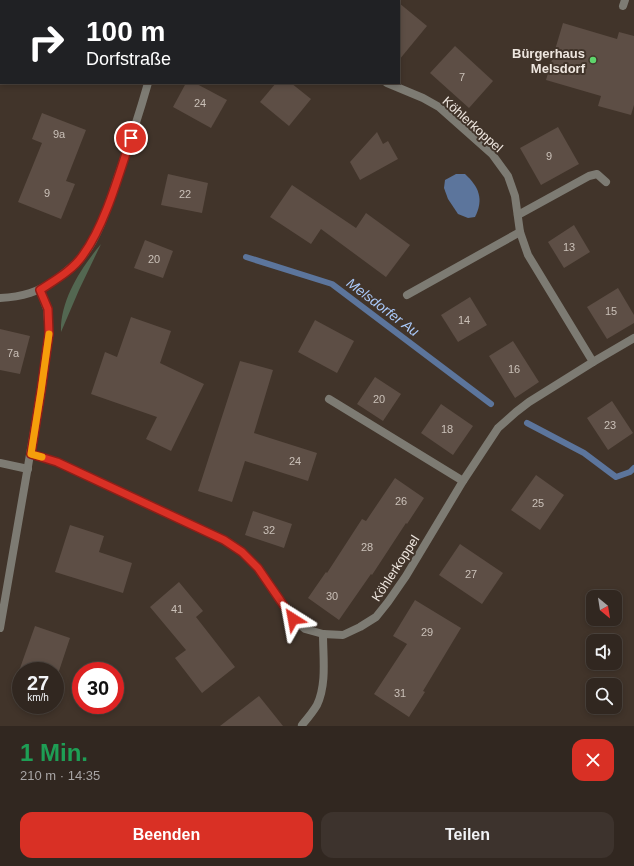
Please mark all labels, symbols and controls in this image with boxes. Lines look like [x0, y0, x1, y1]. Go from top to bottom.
icon: right [20, 16, 72, 68]
text: 100 m [86, 16, 165, 47]
place label: Bürgerhaus Melsdorf [512, 46, 586, 76]
text: Dorfstraße [86, 49, 171, 69]
marker: Bürgerhaus Melsdorf [588, 55, 598, 65]
house number: 7 [459, 71, 465, 83]
street label: Köhlerkoppel [439, 93, 506, 155]
house number: 24 [194, 97, 206, 109]
pin [114, 121, 148, 155]
icon: arrive [120, 127, 142, 149]
house number: 9a [53, 128, 66, 140]
house number: 9 [546, 150, 552, 162]
house number: 9 [44, 187, 50, 199]
house number: 22 [179, 188, 191, 200]
house number: 13 [563, 241, 575, 253]
house number: 20 [148, 253, 160, 265]
water label: Melsdorfer Au [344, 275, 423, 340]
house number: 15 [605, 305, 617, 317]
house number: 14 [458, 314, 470, 326]
house number: 7a [7, 347, 20, 359]
house number: 16 [508, 363, 520, 375]
house number: 20 [373, 393, 385, 405]
house number: 23 [604, 419, 616, 431]
house number: 18 [441, 423, 453, 435]
house number: 24 [289, 455, 301, 467]
house number: 26 [395, 495, 407, 507]
house number: 25 [532, 497, 544, 509]
house number: 32 [263, 524, 275, 536]
street label: Köhlerkoppel [368, 532, 422, 604]
house number: 28 [361, 541, 373, 553]
house number: 27 [465, 568, 477, 580]
house number: 30 [326, 590, 338, 602]
north arrow [586, 590, 622, 626]
map controls [586, 590, 622, 714]
position arrow [272, 598, 314, 640]
house number: 41 [171, 603, 183, 615]
house number: 29 [421, 626, 433, 638]
button: sound [586, 634, 622, 670]
speed limit sign: 30 [72, 662, 124, 714]
text: 27 [27, 672, 49, 694]
button: search [586, 678, 622, 714]
house number: 31 [394, 687, 406, 699]
text: km/h [27, 692, 49, 703]
text: 1 Min. [20, 739, 88, 766]
button: close [572, 739, 614, 781]
text: 210 m · 14:35 [20, 768, 100, 783]
button: Beenden [20, 812, 313, 858]
button: Teilen [321, 812, 614, 858]

